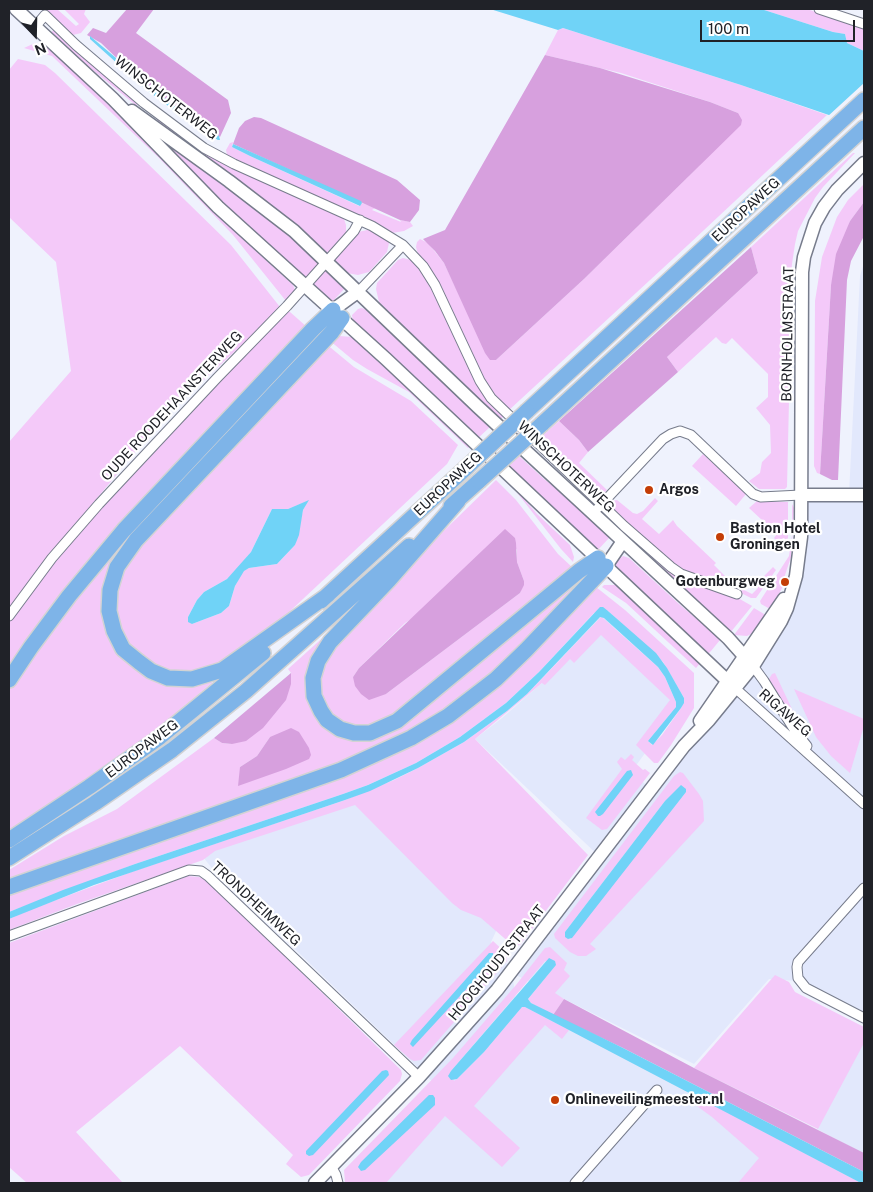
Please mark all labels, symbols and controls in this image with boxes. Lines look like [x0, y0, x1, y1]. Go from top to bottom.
north arrow [10, 10, 60, 60]
scale bar [703, 10, 858, 42]
text: 100 m [708, 20, 749, 37]
text: N [32, 40, 48, 58]
street label: WINSCHOTERWEG [111, 53, 221, 143]
street label: EUROPAWEG [709, 174, 783, 246]
street label: BORNHOLMSTRAAT [778, 266, 798, 402]
street label: OUDE ROODEHAANSTERWEG [98, 328, 246, 484]
street label: WINSCHOTERWEG [514, 418, 618, 516]
street label: EUROPAWEG [411, 448, 485, 520]
place label: Argos [659, 482, 699, 498]
marker: Argos [643, 484, 655, 496]
place label: Bastion Hotel Groningen [730, 521, 821, 554]
marker: Bastion Hotel Groningen [714, 531, 726, 543]
place label: Gotenburgweg [676, 574, 775, 590]
marker: Gotenburgweg [779, 576, 791, 588]
street label: RIGAWEG [755, 686, 815, 740]
street label: EUROPAWEG [102, 716, 182, 782]
street label: TRONDHEIMWEG [208, 858, 304, 950]
street label: HOOGHOUDTSTRAAT [445, 902, 549, 1024]
place label: Onlineveilingmeester.nl [565, 1092, 724, 1108]
marker: Onlineveilingmeester.nl [549, 1094, 561, 1106]

